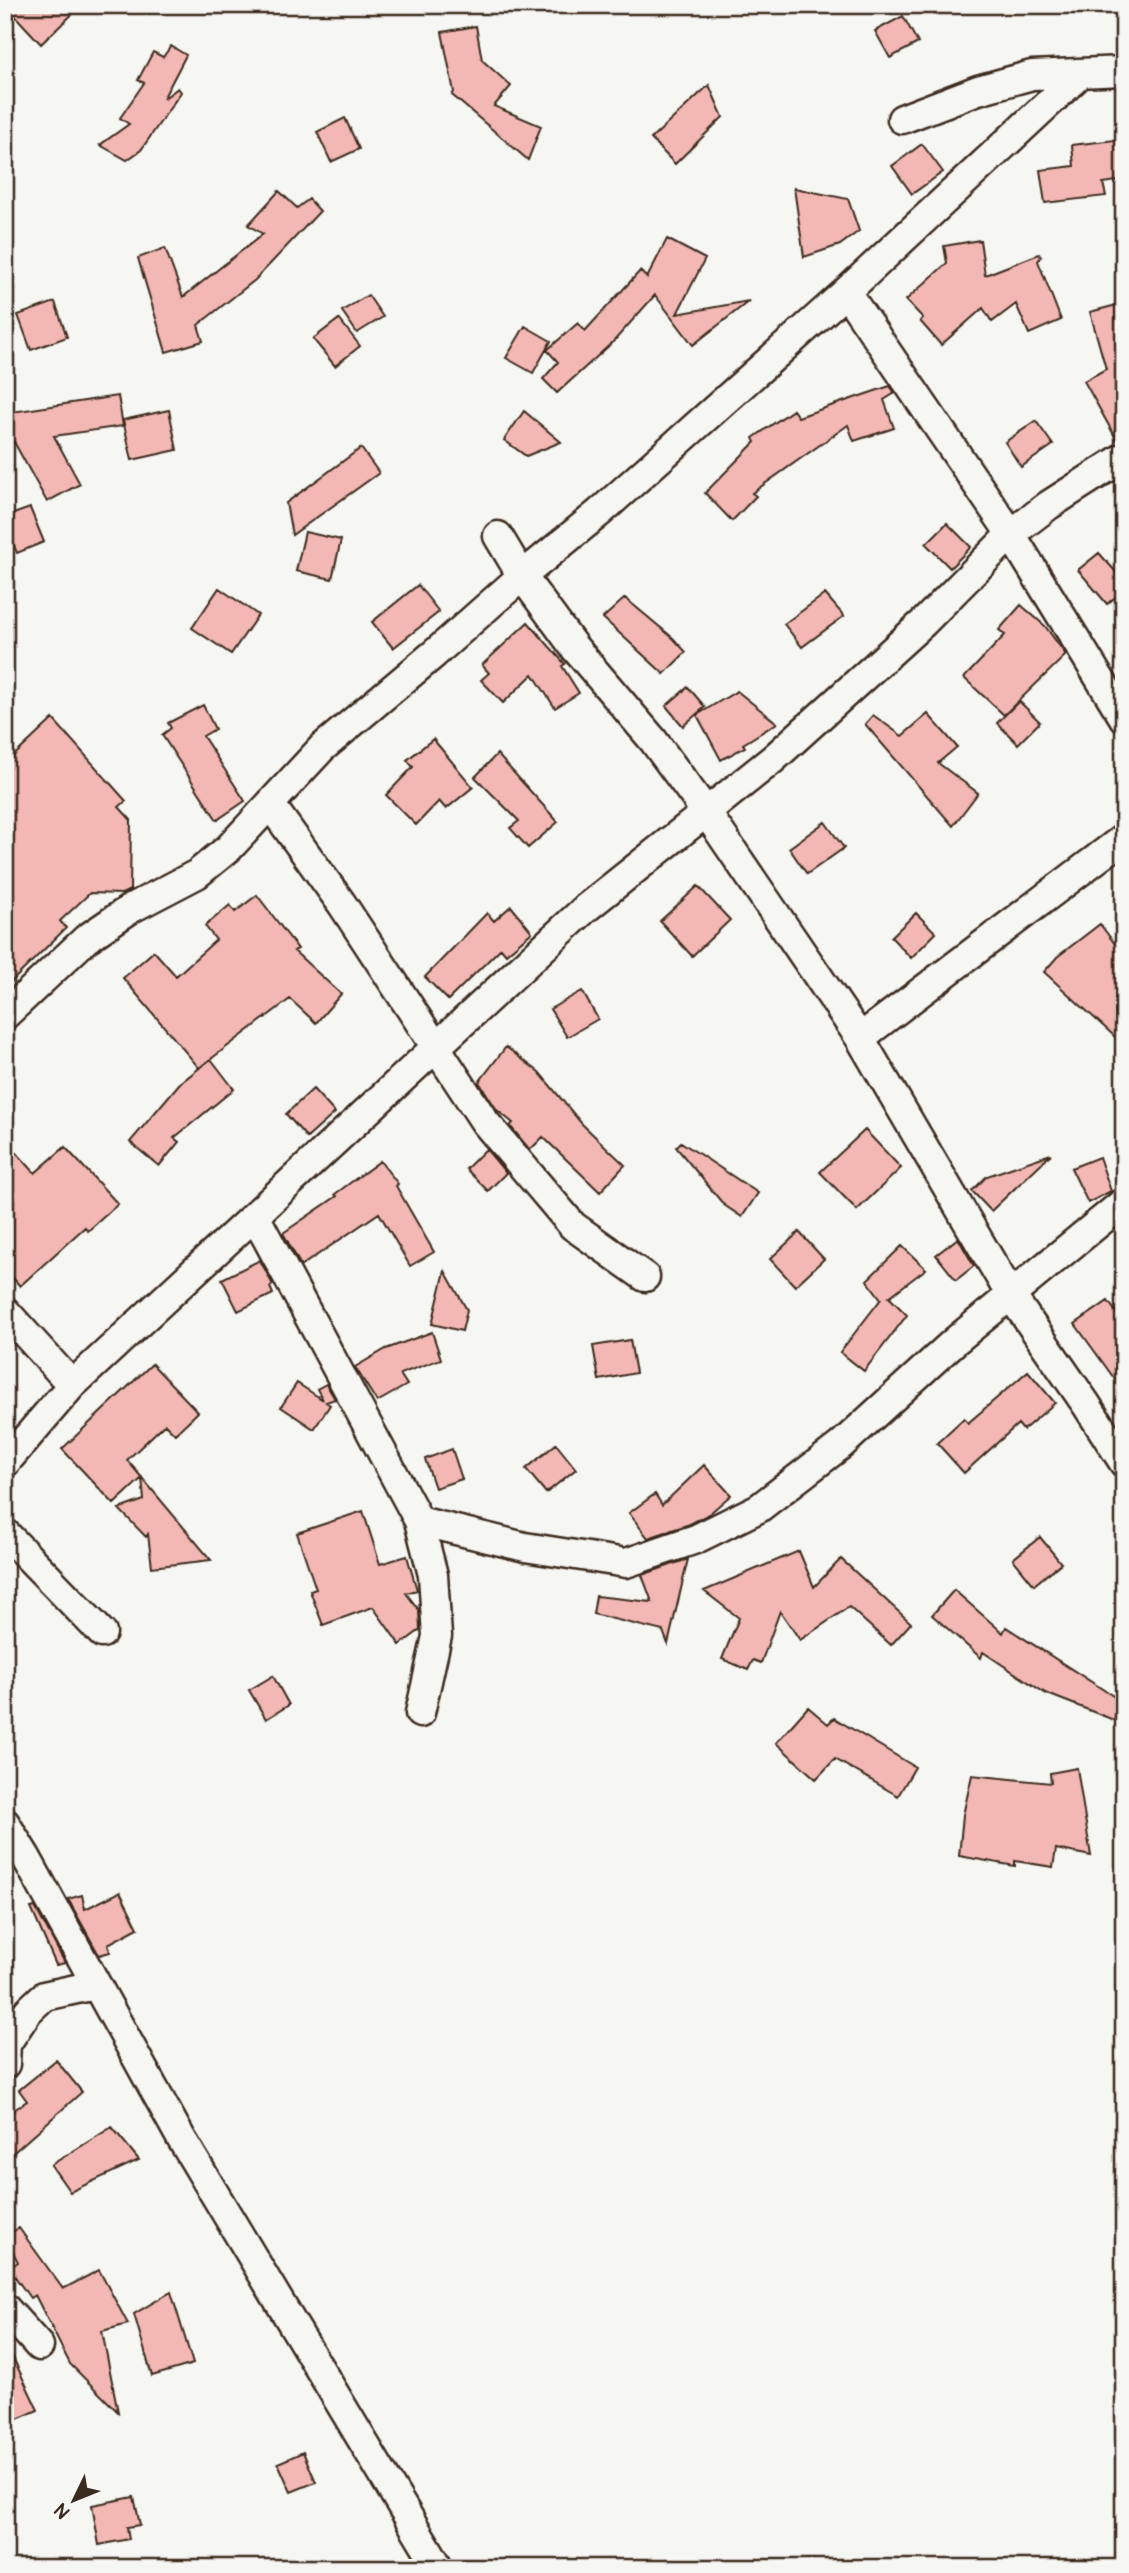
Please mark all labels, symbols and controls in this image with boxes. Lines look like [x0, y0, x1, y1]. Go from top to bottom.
north arrow [38, 2464, 108, 2534]
text: N [49, 2498, 75, 2524]

